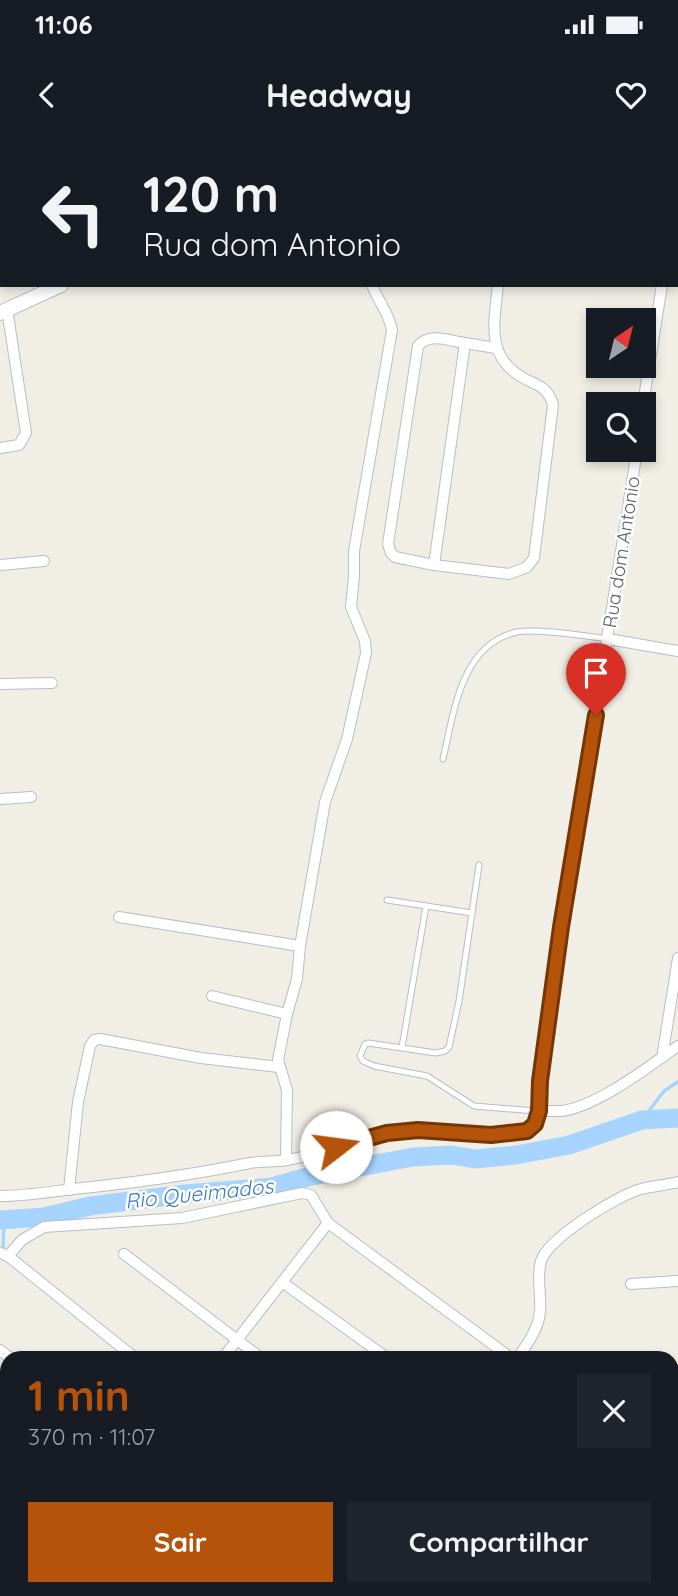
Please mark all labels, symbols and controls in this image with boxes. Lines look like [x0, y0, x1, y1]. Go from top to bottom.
text: 11:06 [35, 8, 93, 41]
text: Headway [266, 75, 412, 115]
icon: back [28, 76, 66, 114]
icon: heart [612, 76, 650, 114]
text: 120 m [143, 163, 279, 224]
icon: left [28, 168, 119, 259]
text: Rua dom Antonio [143, 224, 401, 264]
north arrow [586, 308, 656, 378]
map controls [586, 308, 656, 462]
button: search [586, 392, 656, 462]
street label: Rua dom Antonio [597, 474, 645, 630]
pin [566, 643, 626, 715]
icon: arrive [577, 654, 615, 692]
position arrow [299, 1110, 373, 1184]
water label: Rio Queimados [124, 1172, 275, 1214]
text: 1 min [28, 1369, 130, 1422]
button: close [577, 1374, 651, 1448]
text: 370 m · 11:07 [28, 1422, 155, 1451]
button: Sair [28, 1502, 333, 1582]
button: Compartilhar [347, 1502, 651, 1582]

